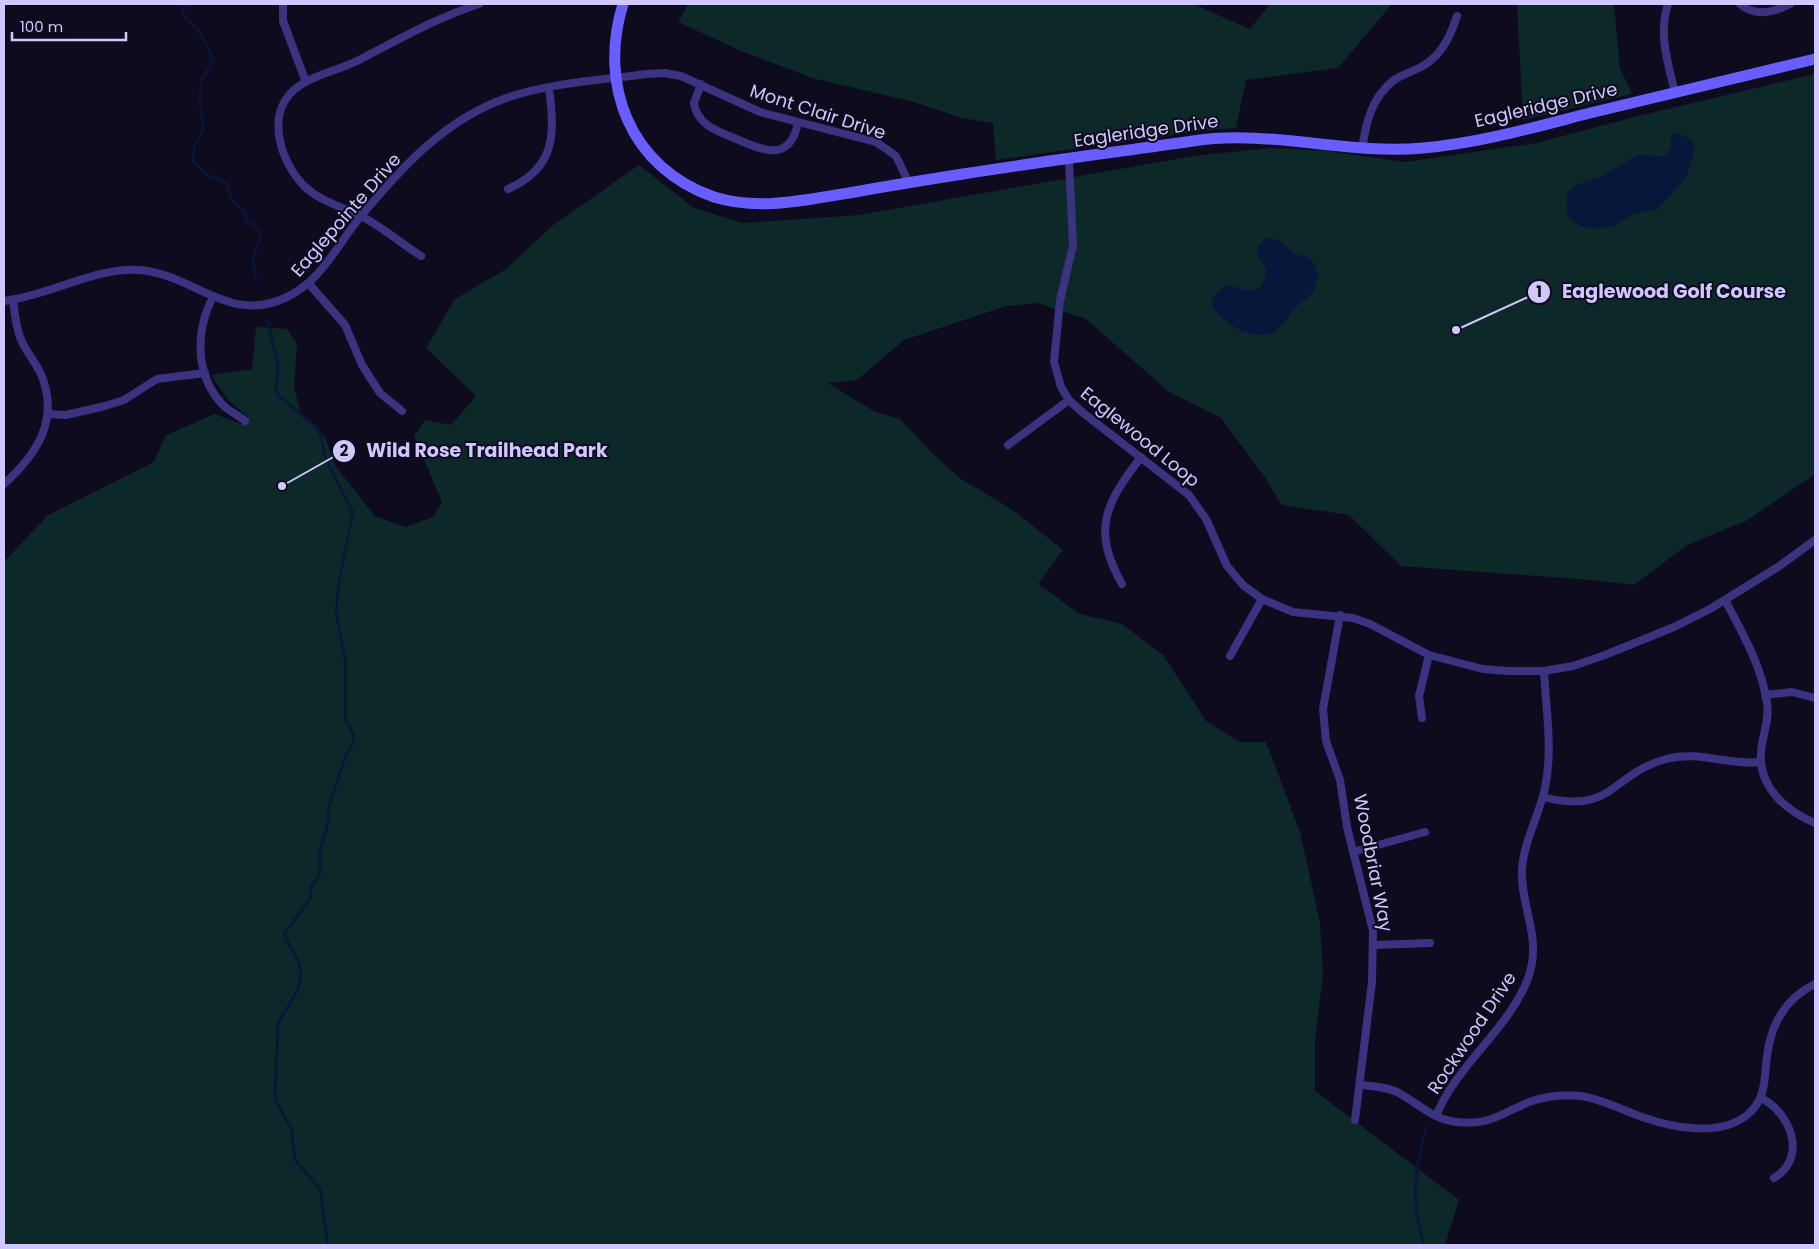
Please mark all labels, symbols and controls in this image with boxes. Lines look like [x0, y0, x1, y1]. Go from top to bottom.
scale bar [12, 10, 126, 42]
text: 100 m [20, 16, 63, 37]
street label: Eagleridge Drive [1472, 76, 1620, 133]
street label: Mont Clair Drive [747, 78, 889, 145]
street label: Eagleridge Drive [1072, 108, 1220, 153]
street label: Eaglepointe Drive [285, 147, 406, 282]
callout: Eaglewood Golf Course [1527, 275, 1796, 309]
text: Eaglewood Golf Course [1562, 278, 1786, 305]
text: 1 [1536, 281, 1542, 302]
street label: Eaglewood Loop [1075, 381, 1205, 493]
callout: Wild Rose Trailhead Park [331, 434, 618, 468]
text: Wild Rose Trailhead Park [366, 437, 608, 464]
text: 2 [340, 440, 349, 461]
street label: Woodbriar Way [1348, 792, 1399, 934]
street label: Rockwood Drive [1421, 967, 1522, 1099]

